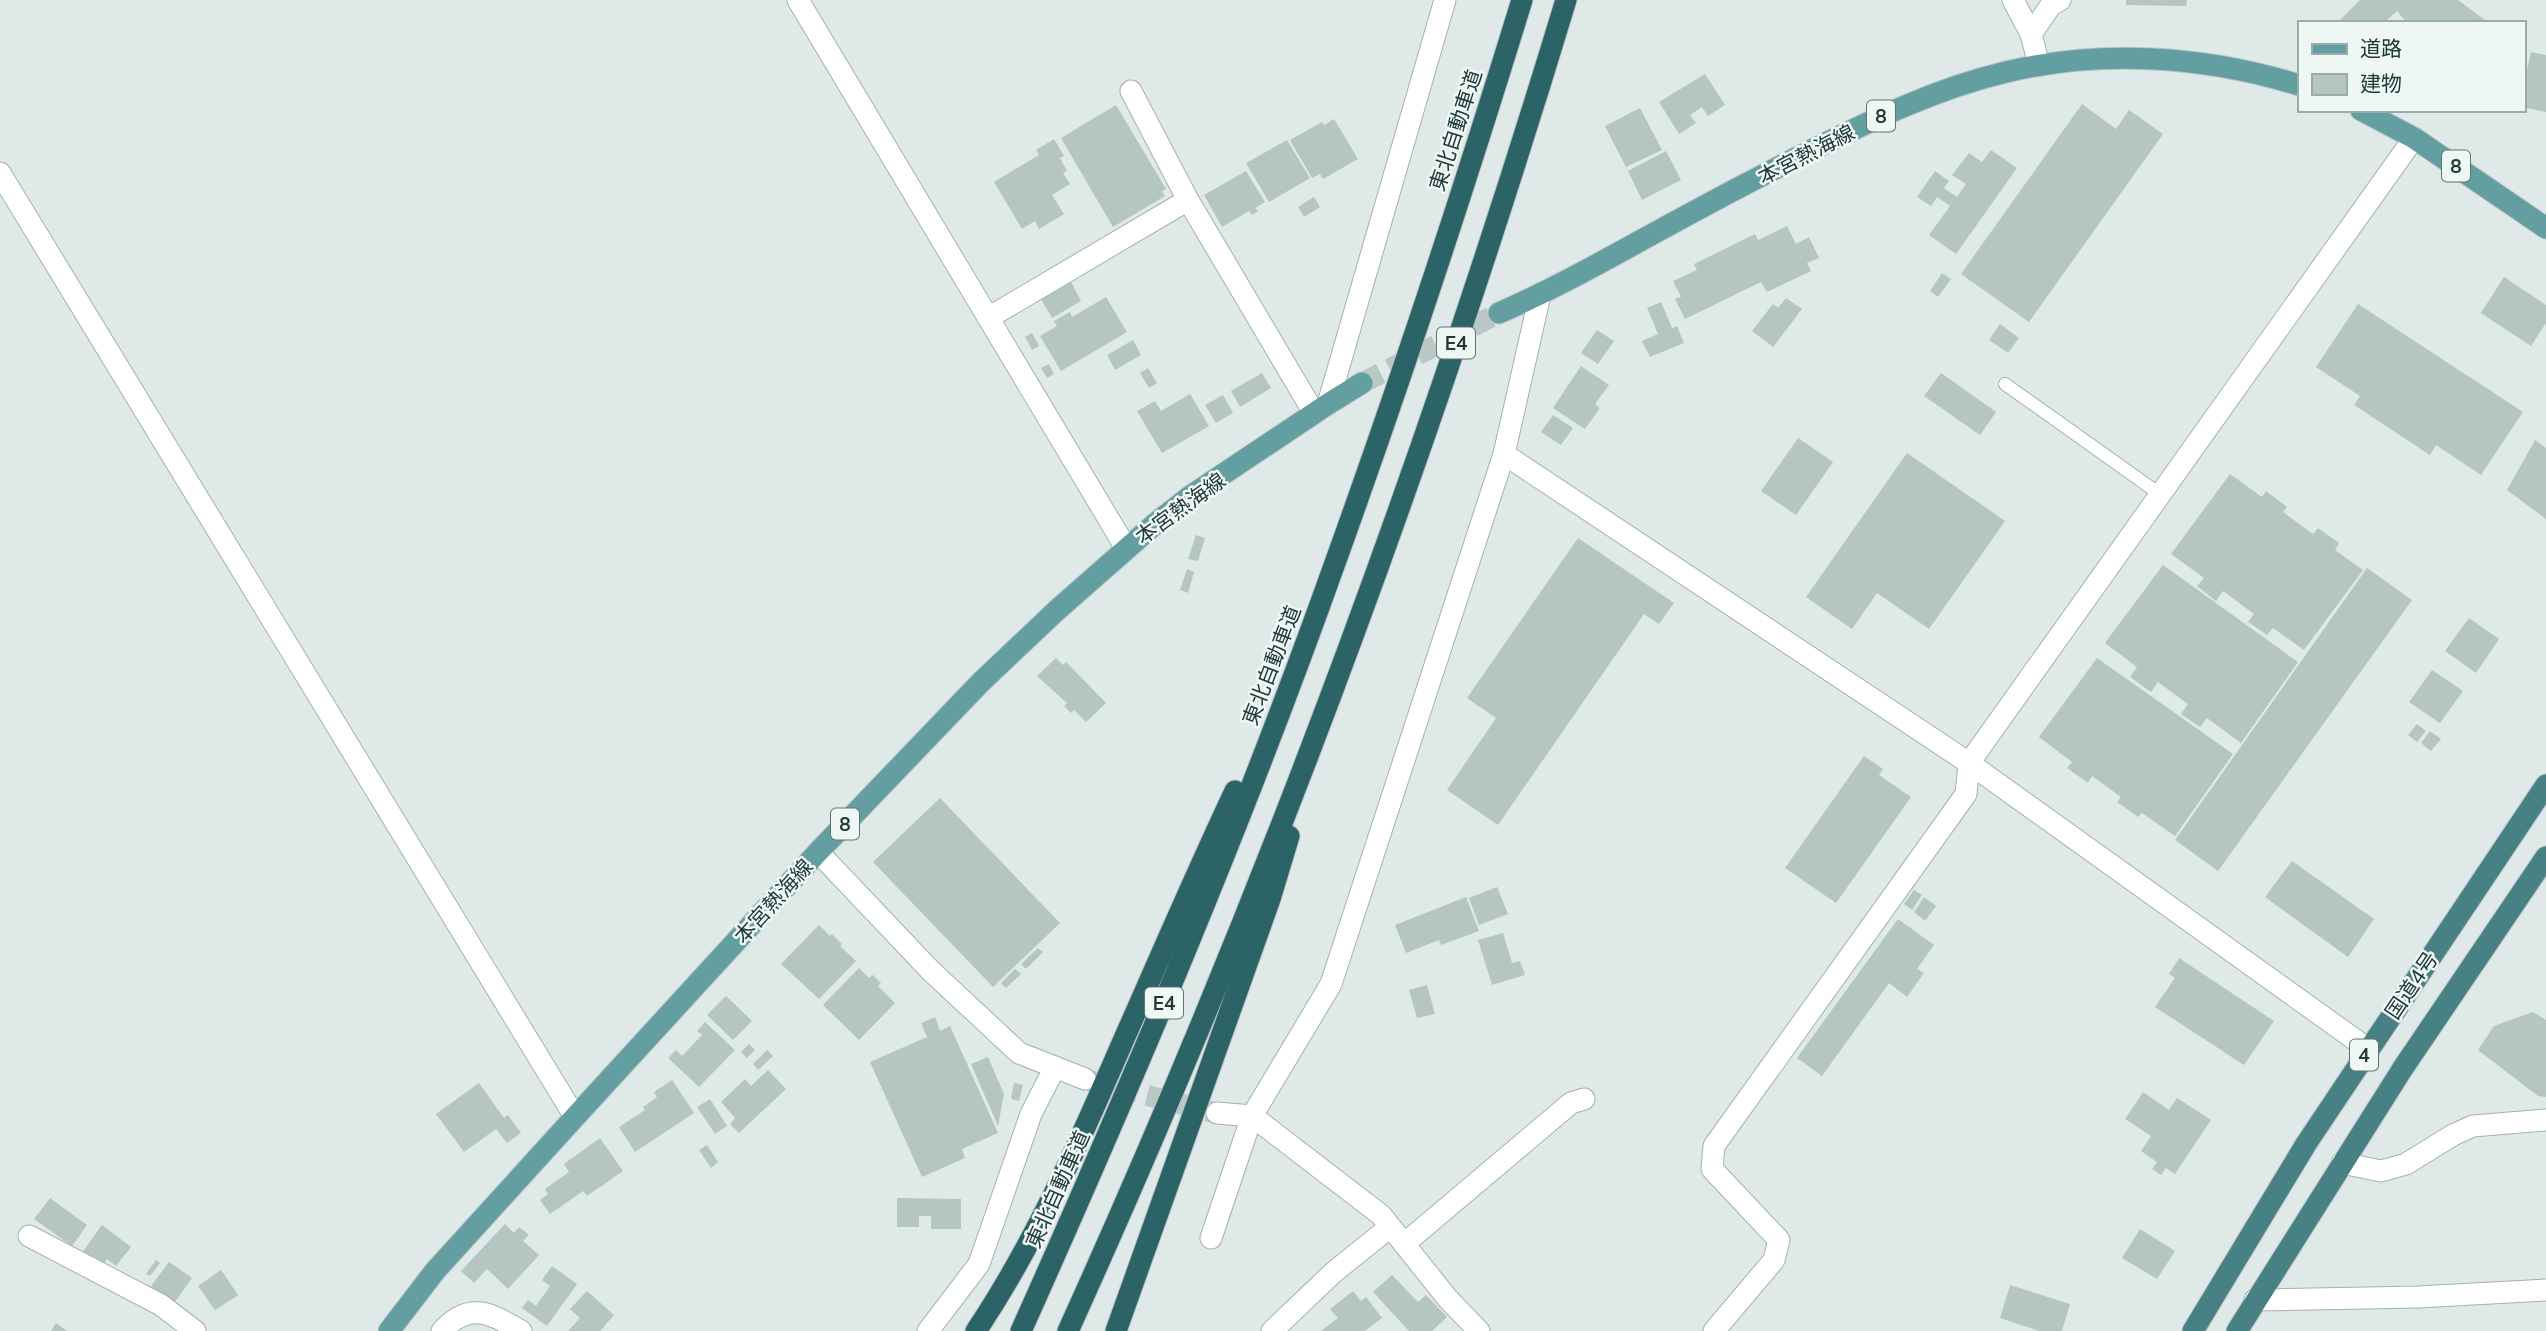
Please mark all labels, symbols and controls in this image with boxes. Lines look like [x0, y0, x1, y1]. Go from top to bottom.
legend [2298, 21, 2525, 112]
text: 道路 [2360, 35, 2402, 61]
street label: 東北自動車道 [1423, 66, 1487, 194]
text: 建物 [2360, 70, 2402, 96]
road number: 8 [1867, 100, 1895, 132]
street label: 本宮熱海線 [1753, 119, 1859, 189]
road number: 8 [2442, 150, 2470, 182]
road number: E4 [1437, 328, 1475, 358]
street label: 本宮熱海線 [1130, 467, 1230, 549]
street label: 東北自動車道 [1236, 602, 1306, 728]
road number: 8 [831, 808, 859, 839]
street label: 本宮熱海線 [728, 853, 818, 949]
street label: 国道4号 [2379, 946, 2443, 1024]
road number: E4 [1145, 987, 1183, 1018]
road number: 4 [2350, 1040, 2378, 1070]
street label: 東北自動車道 [1019, 1126, 1095, 1252]

